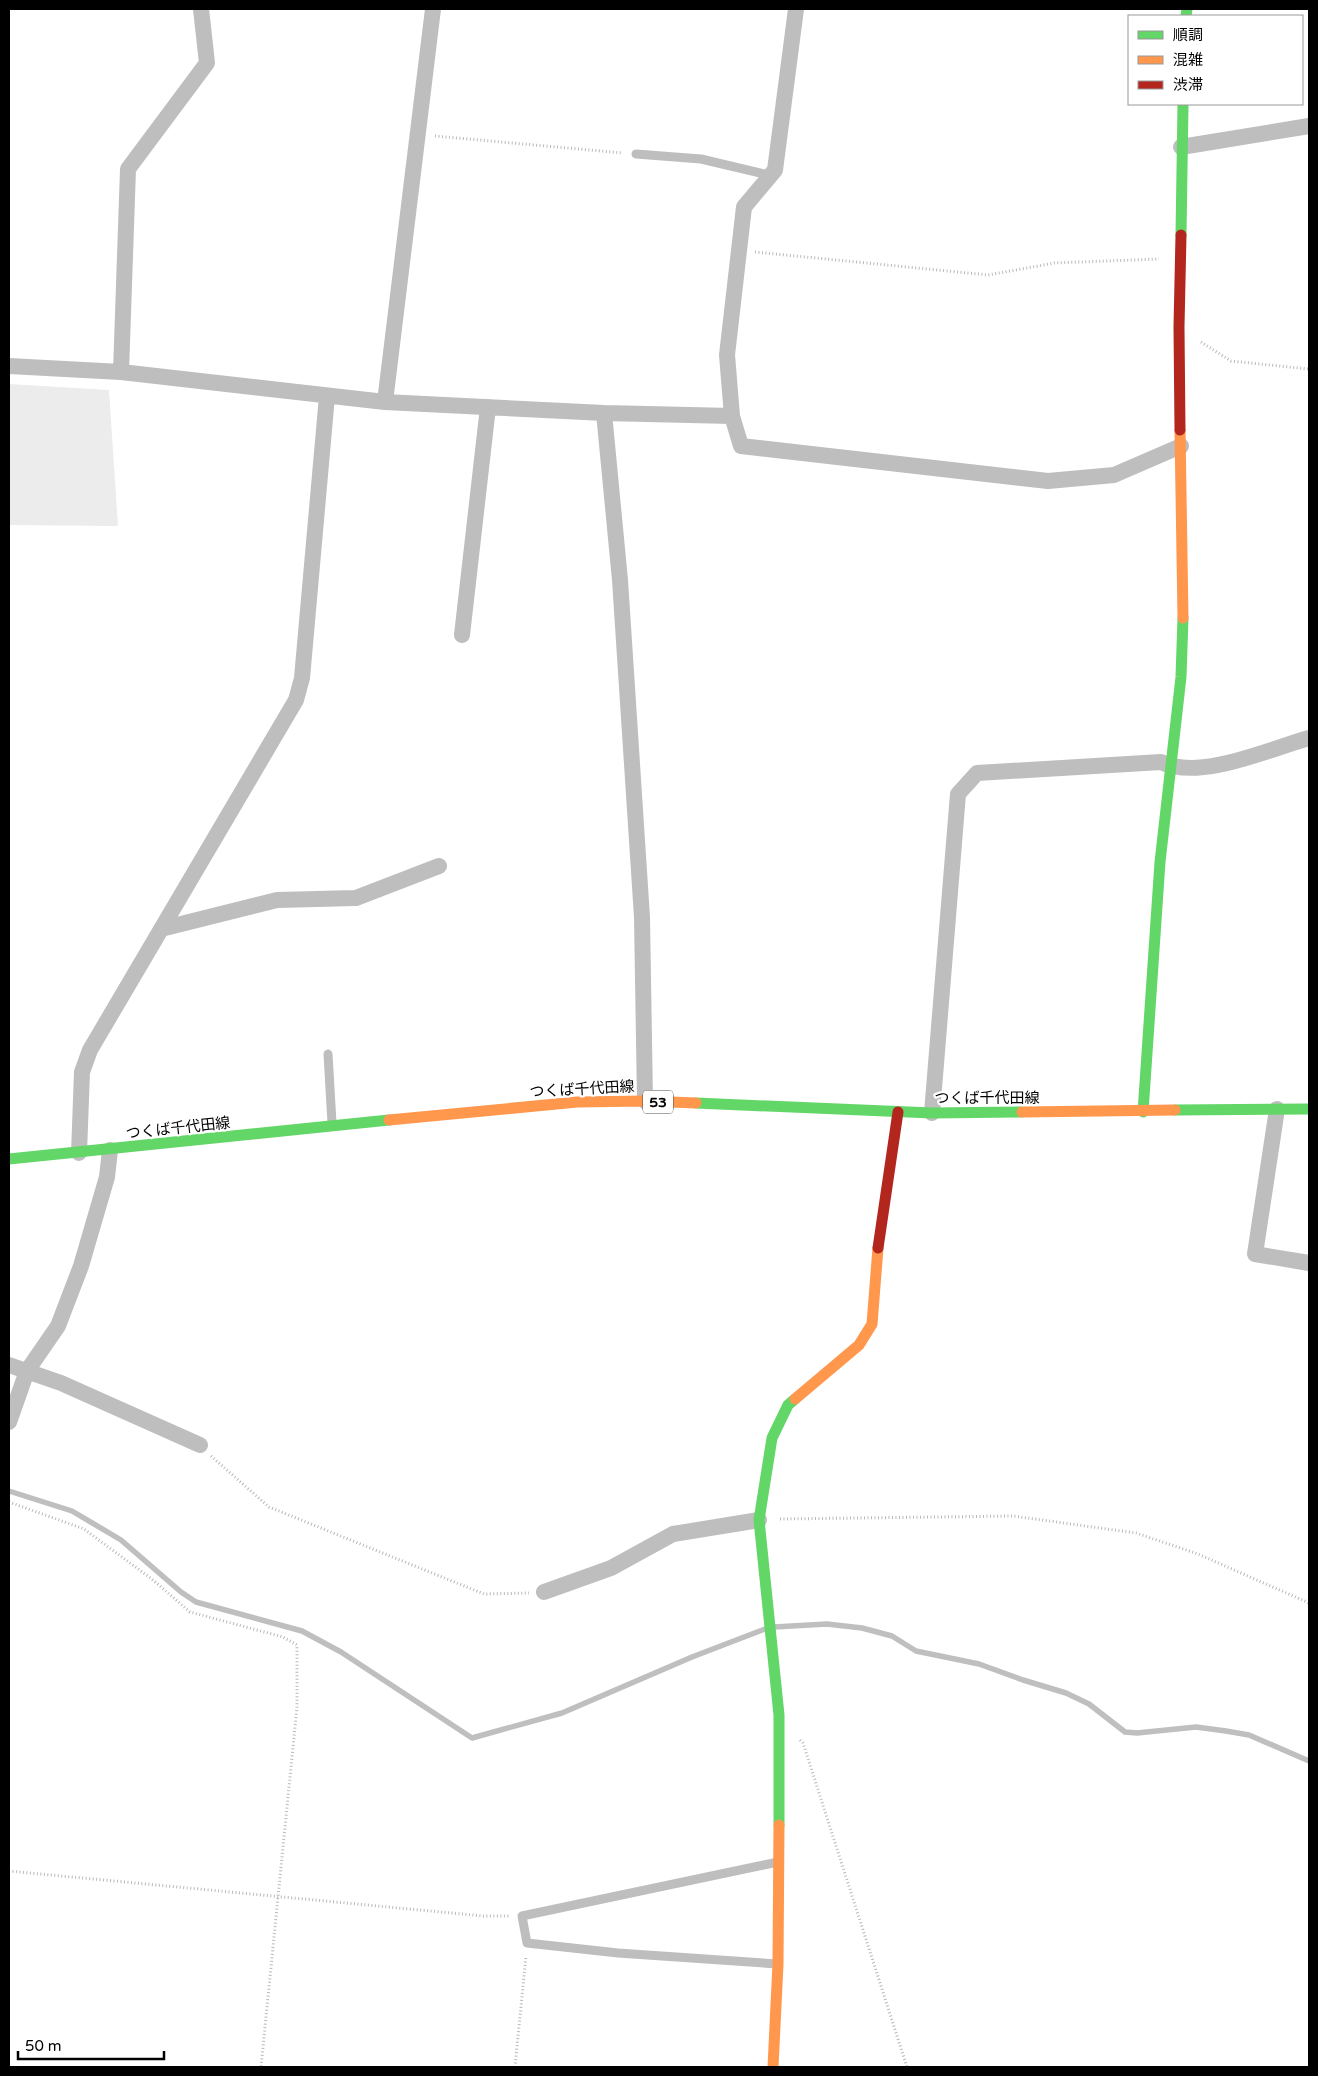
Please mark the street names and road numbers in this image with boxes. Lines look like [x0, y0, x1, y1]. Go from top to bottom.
street label: つくば千代田線 [529, 1077, 635, 1101]
street label: つくば千代田線 [934, 1089, 1040, 1107]
road number: 53 [643, 1090, 673, 1114]
street label: つくば千代田線 [125, 1114, 231, 1142]

